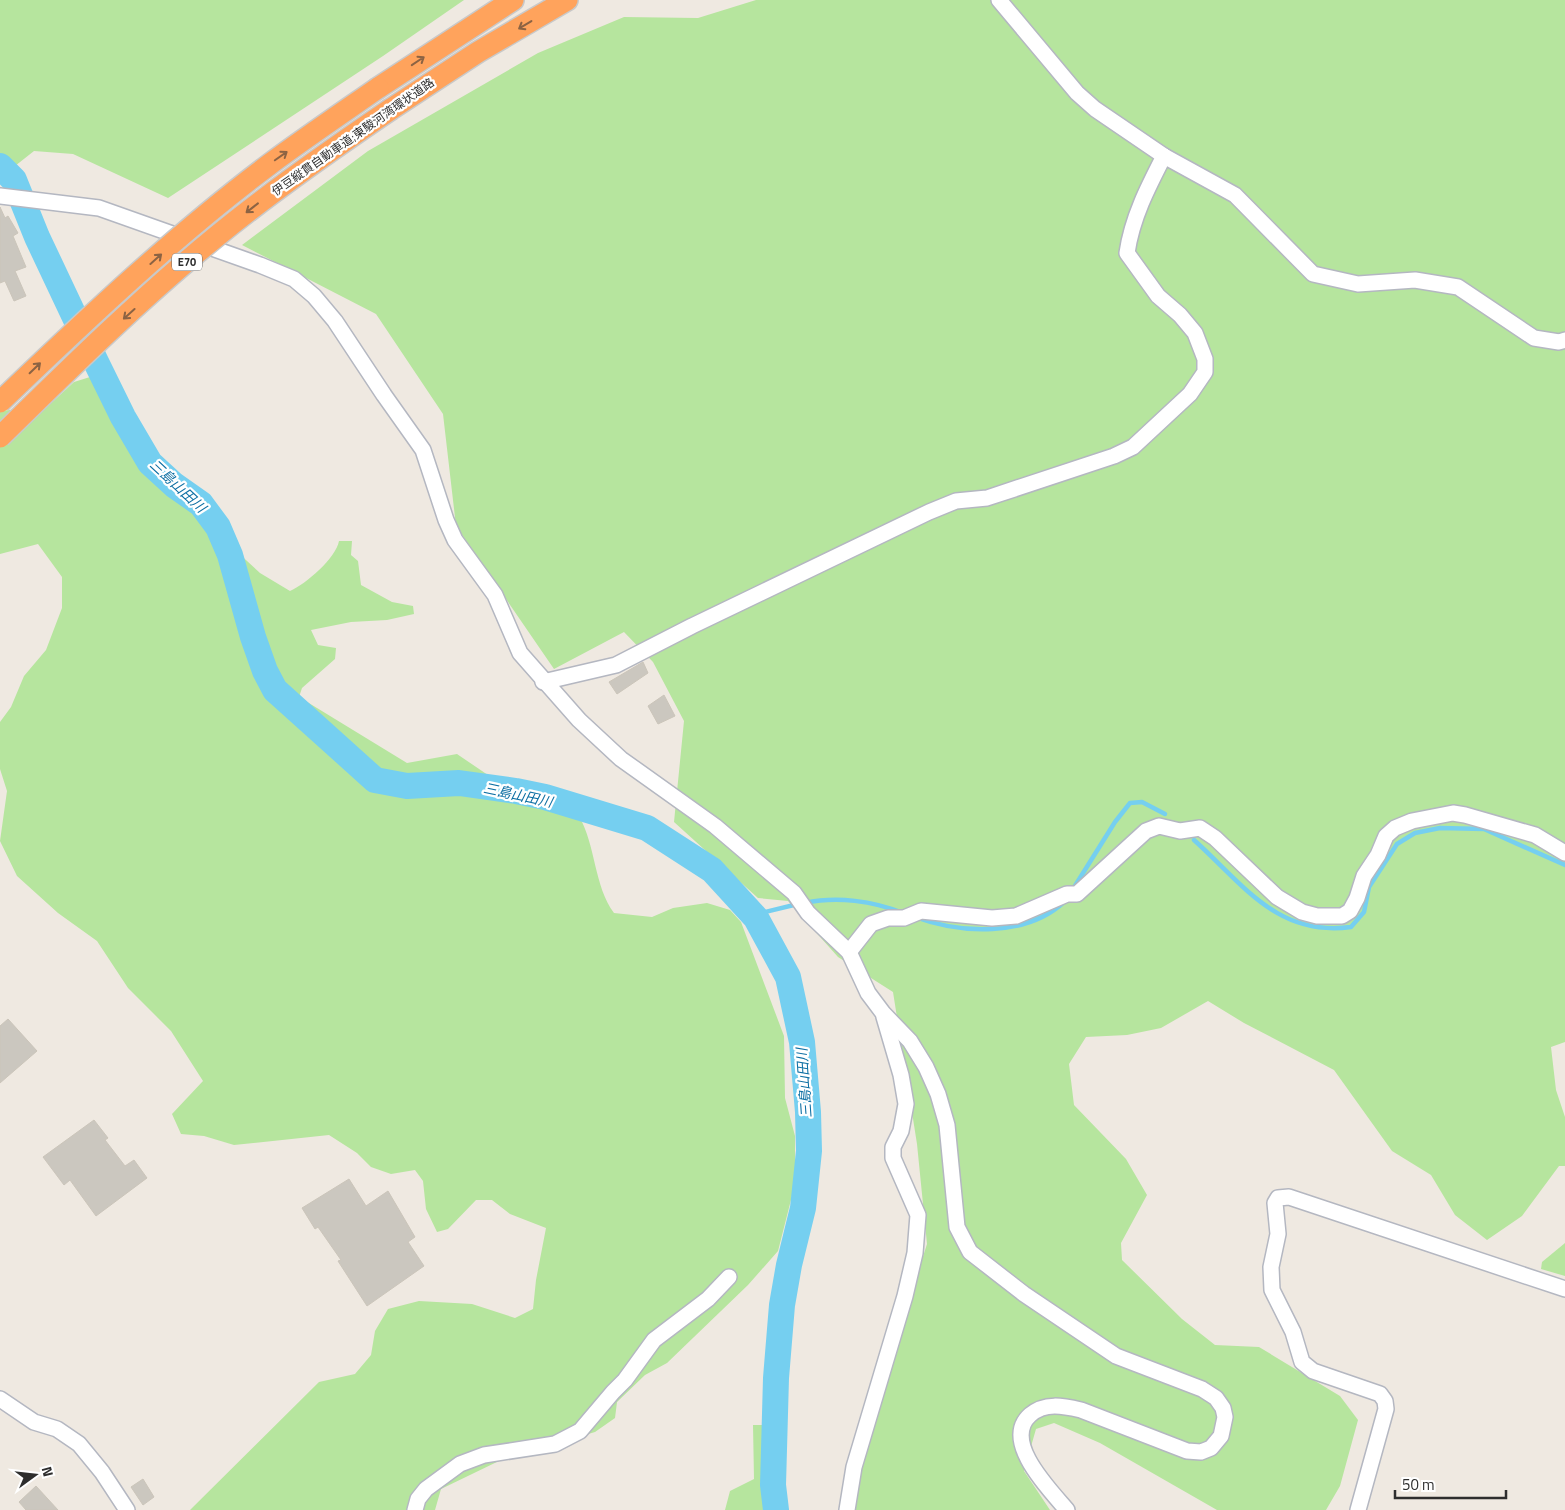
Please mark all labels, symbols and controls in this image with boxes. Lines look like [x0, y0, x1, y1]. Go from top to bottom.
one-way arrow [518, 20, 532, 30]
one-way arrow [411, 56, 425, 66]
street label: 伊豆縦貫自動車道;東駿河湾環状道路 [267, 73, 438, 200]
one-way arrow [274, 151, 288, 161]
one-way arrow [246, 203, 259, 214]
road number: E70 [172, 253, 202, 270]
one-way arrow [149, 254, 162, 265]
one-way arrow [123, 309, 136, 320]
one-way arrow [29, 362, 41, 375]
water label: 三島山田川 [146, 454, 213, 519]
water label: 三島山田川 [482, 777, 556, 812]
water label: 三島山田川 [790, 1045, 816, 1119]
north arrow [10, 1450, 60, 1500]
text: N [37, 1464, 59, 1479]
scale bar [1395, 1468, 1506, 1500]
text: 50 m [1402, 1473, 1435, 1496]

